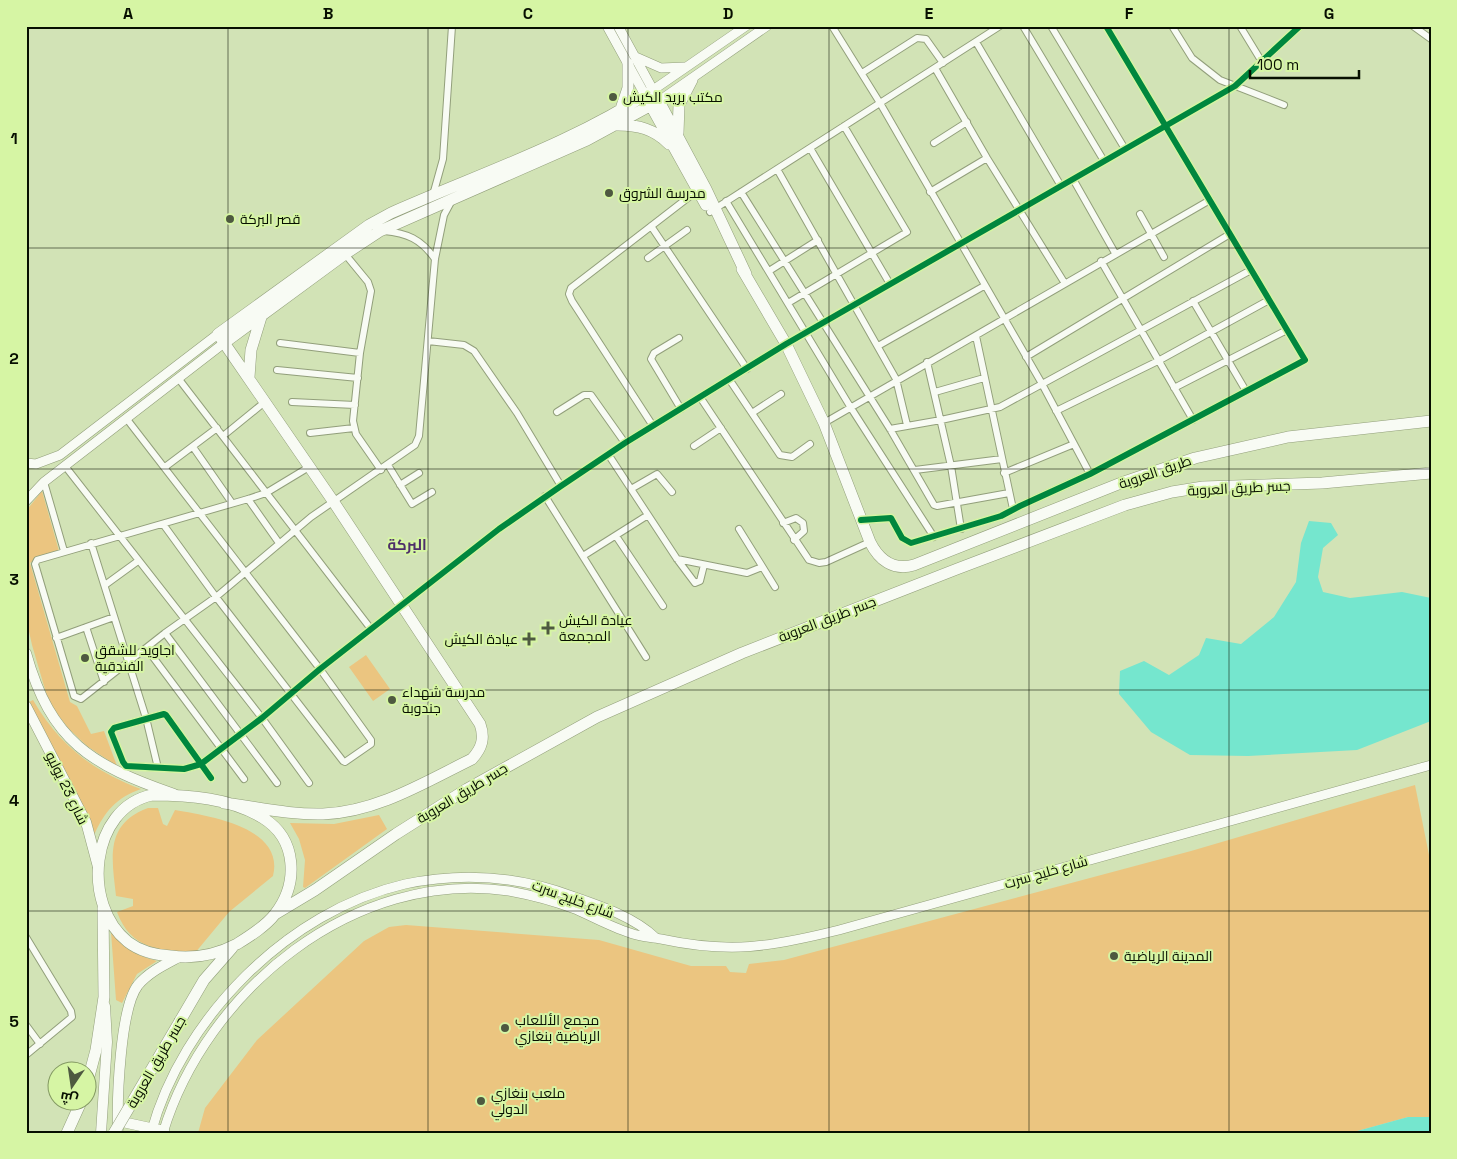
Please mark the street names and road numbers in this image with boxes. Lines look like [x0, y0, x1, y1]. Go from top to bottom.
street label: طريق العروبة [1116, 451, 1194, 493]
street label: جسر طريق العروبة [1187, 476, 1291, 500]
street label: جسر طريق العروبة [776, 592, 878, 646]
street label: شارع 23 يوليو [42, 749, 92, 827]
street label: جسر طريق العروبة [413, 759, 511, 827]
street label: شارع خليج سرت [1002, 852, 1090, 892]
street label: شارع خليج سرت [530, 876, 616, 922]
street label: جسر طريق العروبة [122, 1013, 190, 1111]

